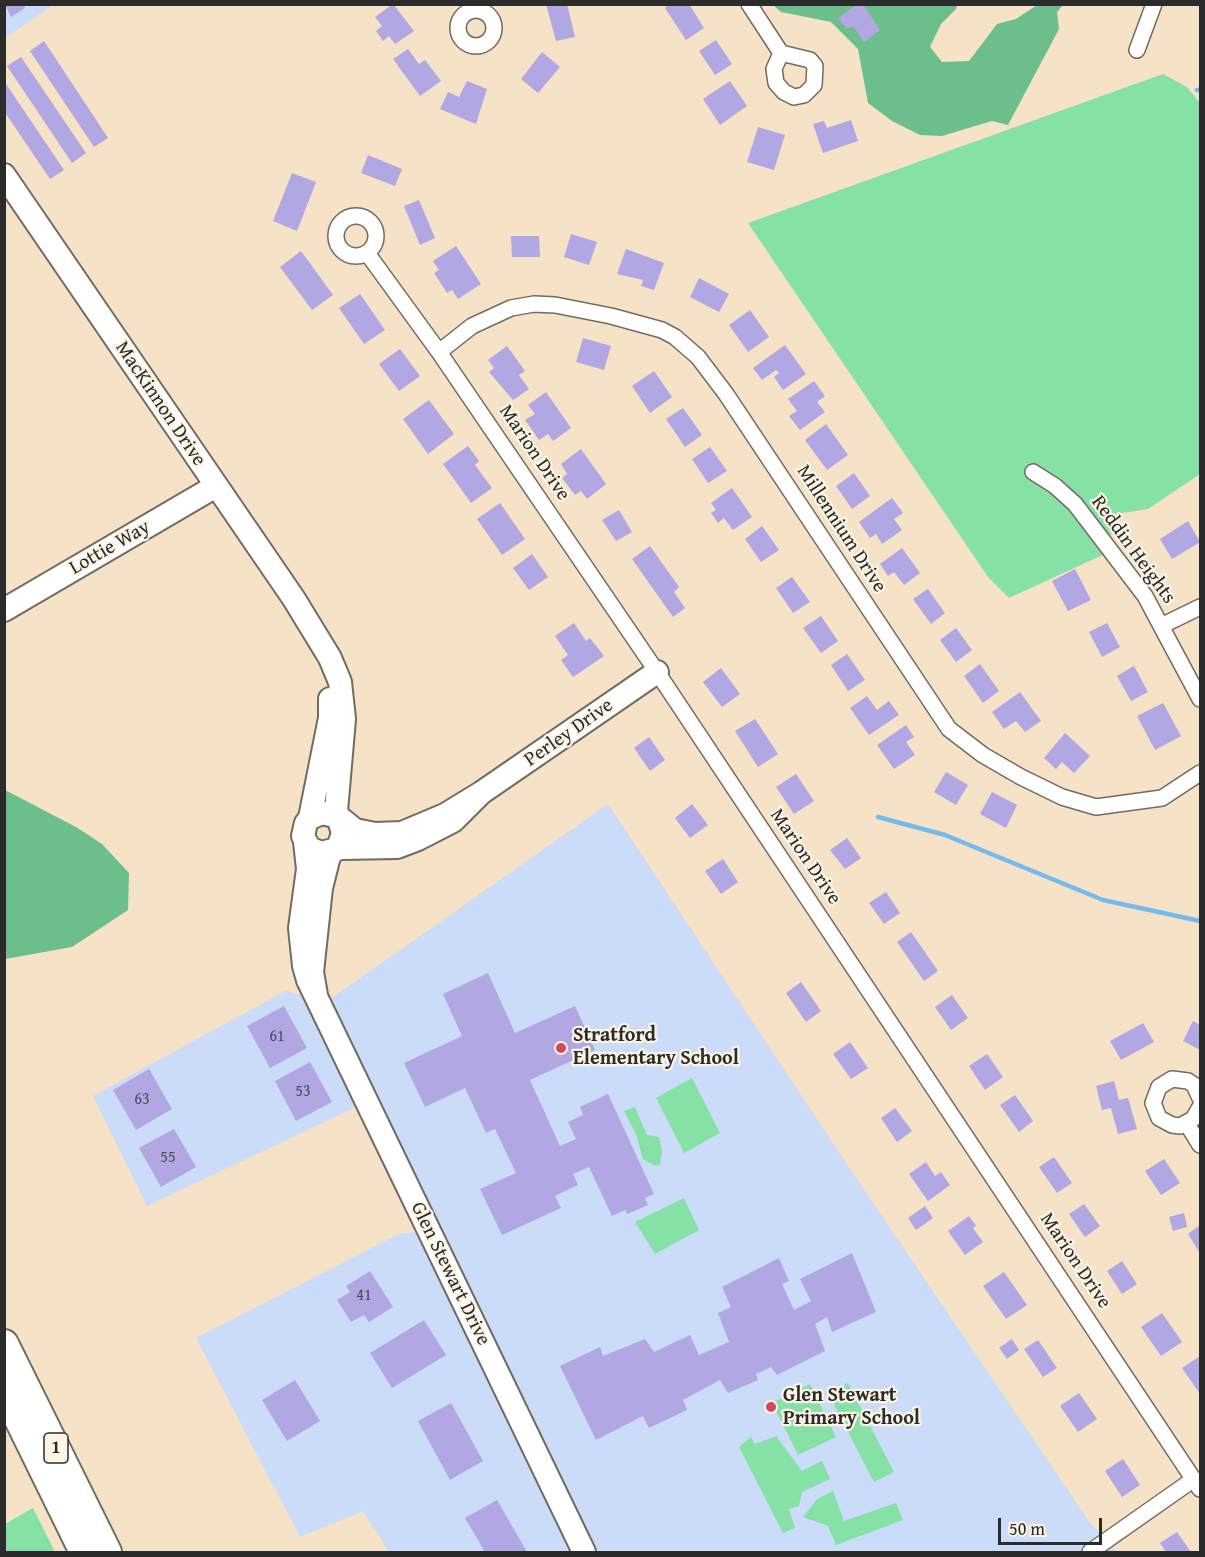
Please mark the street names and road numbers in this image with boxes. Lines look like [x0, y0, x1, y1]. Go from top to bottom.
street label: MacKinnon Drive [109, 337, 211, 471]
street label: Marion Drive [493, 401, 575, 505]
street label: Millennium Drive [791, 461, 891, 597]
street label: Reddin Heights [1086, 491, 1180, 609]
street label: Lottie Way [65, 515, 155, 581]
street label: Perley Drive [520, 694, 618, 772]
street label: Marion Drive [764, 805, 846, 909]
street label: Glen Stewart Drive [405, 1198, 495, 1350]
street label: Marion Drive [1034, 1209, 1116, 1313]
road number: 1 [44, 1433, 68, 1463]

